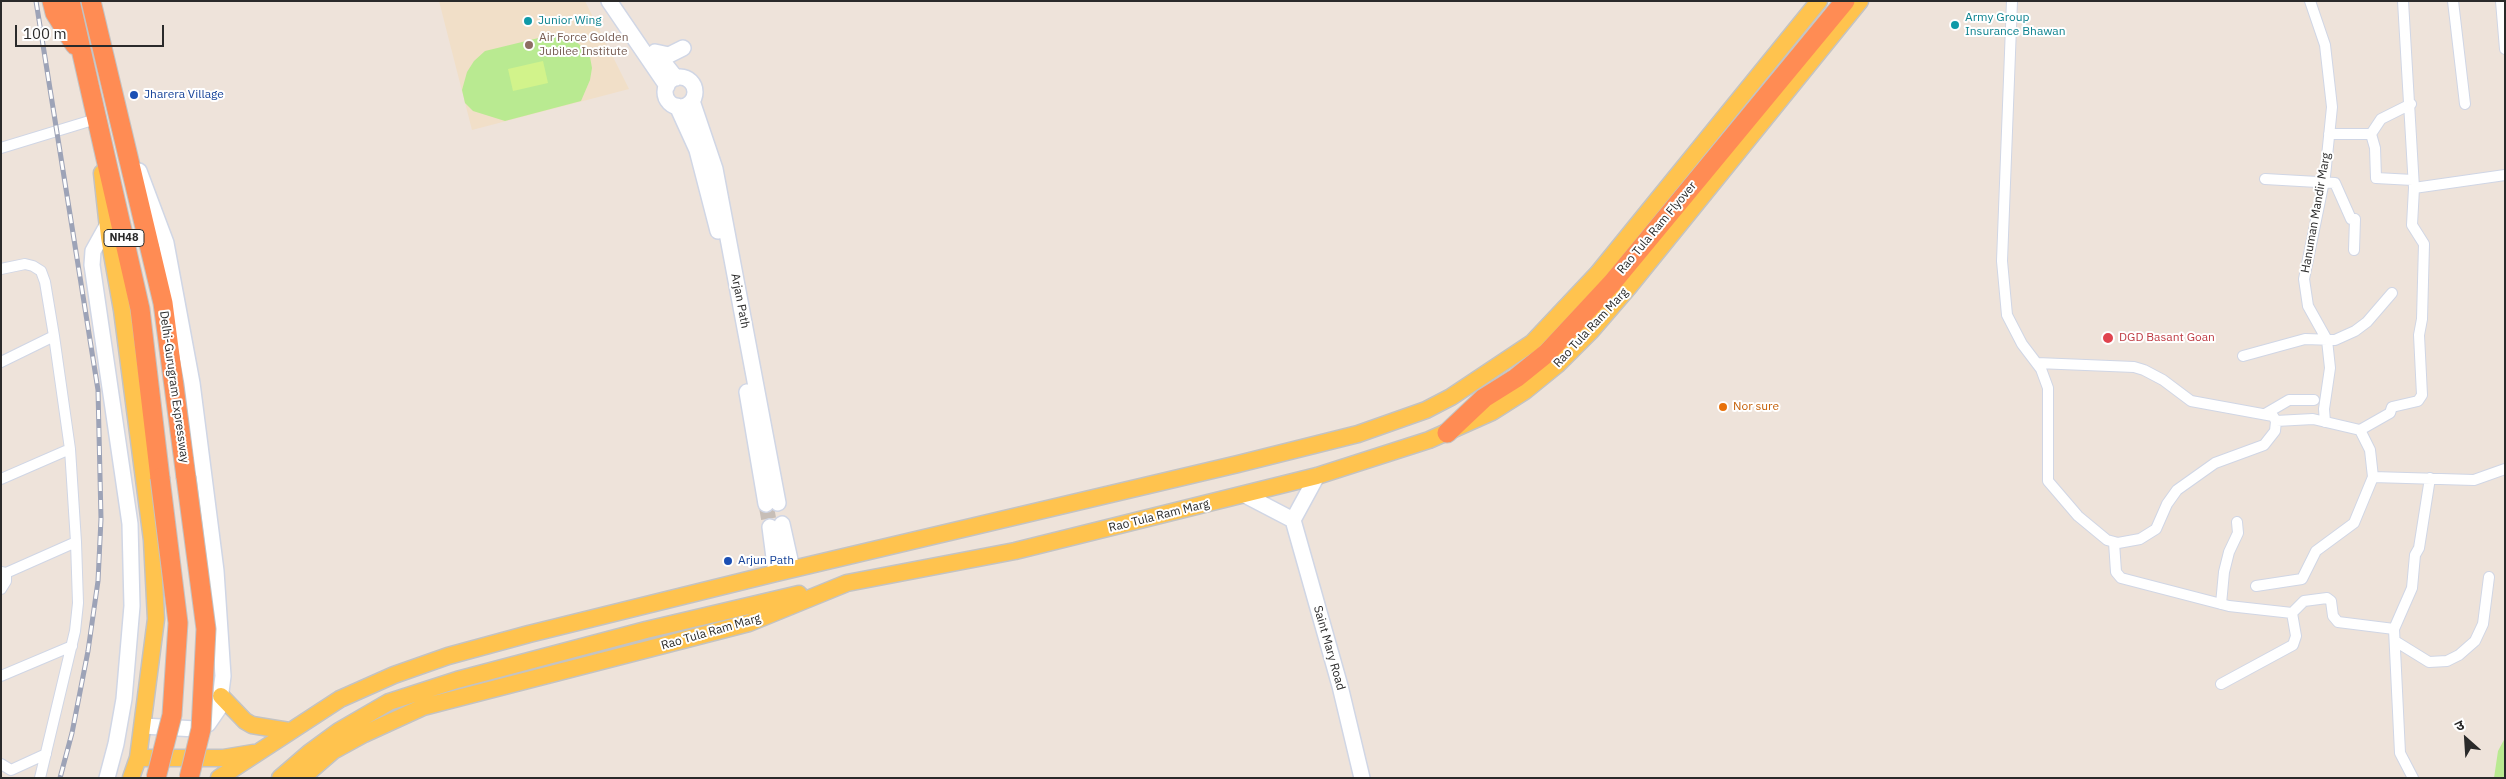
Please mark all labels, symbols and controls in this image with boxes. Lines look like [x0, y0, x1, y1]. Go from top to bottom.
place label: Army Group Insurance Bhawan [1965, 11, 2066, 39]
place label: Junior Wing [538, 14, 602, 28]
scale bar [18, 15, 166, 47]
marker: Junior Wing [522, 15, 534, 27]
marker: Army Group Insurance Bhawan [1949, 19, 1961, 31]
text: 100 m [23, 24, 67, 43]
place label: Air Force Golden Jubilee Institute [539, 31, 628, 59]
marker: Air Force Golden Jubilee Institute [523, 39, 535, 51]
place label: Jharera Village [144, 88, 224, 102]
marker: Jharera Village [128, 89, 140, 101]
street label: Hanuman Mandir Marg [2298, 152, 2334, 274]
street label: Rao Tula Ram Flyover [1614, 179, 1700, 277]
road number: NH48 [104, 230, 144, 247]
street label: Arjan Path [728, 272, 752, 330]
street label: Rao Tula Ram Marg [1551, 285, 1631, 371]
street label: Delhi-Gurugram Expressway [156, 310, 192, 464]
marker: DGD Basant Goan [2101, 331, 2115, 345]
place label: DGD Basant Goan [2119, 331, 2215, 345]
place label: Nor sure [1733, 400, 1779, 414]
marker: Nor sure [1717, 401, 1729, 413]
street label: Rao Tula Ram Marg [1107, 497, 1211, 535]
place label: Arjun Path [738, 554, 794, 568]
marker: Arjun Path [722, 555, 734, 567]
street label: Saint Mary Road [1310, 604, 1348, 692]
street label: Rao Tula Ram Marg [660, 611, 762, 653]
north arrow [2441, 714, 2491, 764]
text: उ [2452, 716, 2467, 735]

